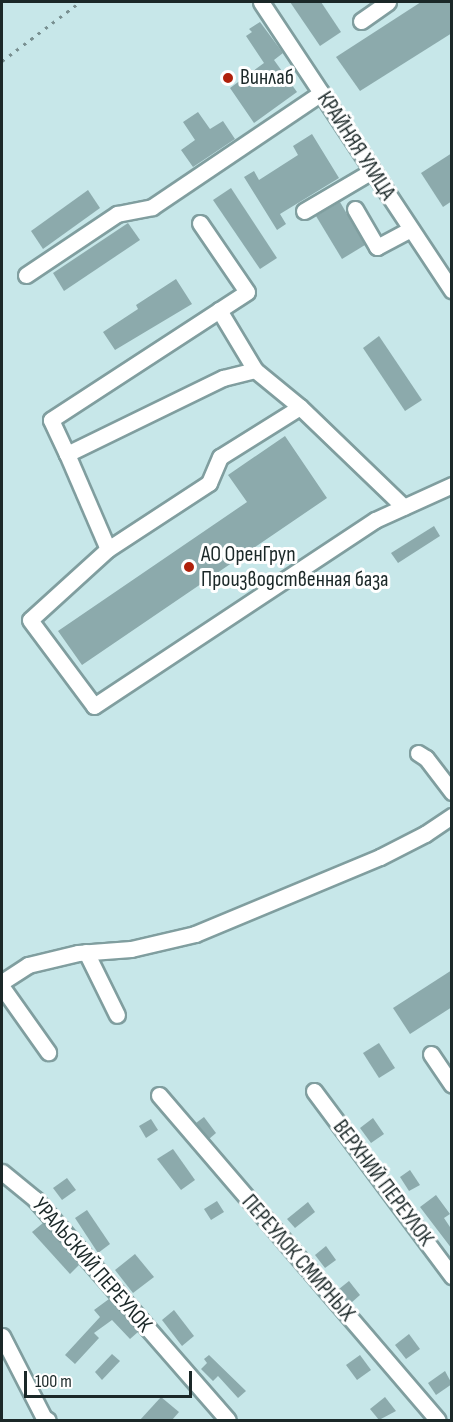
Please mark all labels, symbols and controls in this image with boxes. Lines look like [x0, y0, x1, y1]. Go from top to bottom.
place label: Винлаб [240, 65, 294, 91]
marker: Винлаб [221, 71, 235, 85]
street label: КРАЙНЯЯ УЛИЦА [311, 87, 401, 205]
place label: АО ОренГруп Производственная база [201, 541, 389, 592]
marker: АО ОренГруп Производственная база [182, 560, 196, 574]
street label: ВЕРХНИЙ ПЕРЕУЛОК [327, 1115, 439, 1251]
street label: ПЕРЕУЛОК СМИРНЫХ [236, 1189, 360, 1327]
street label: УРАЛЬСКИЙ ПЕРЕУЛОК [26, 1192, 158, 1338]
scale bar [27, 1359, 195, 1397]
text: 100 m [35, 1371, 72, 1392]

